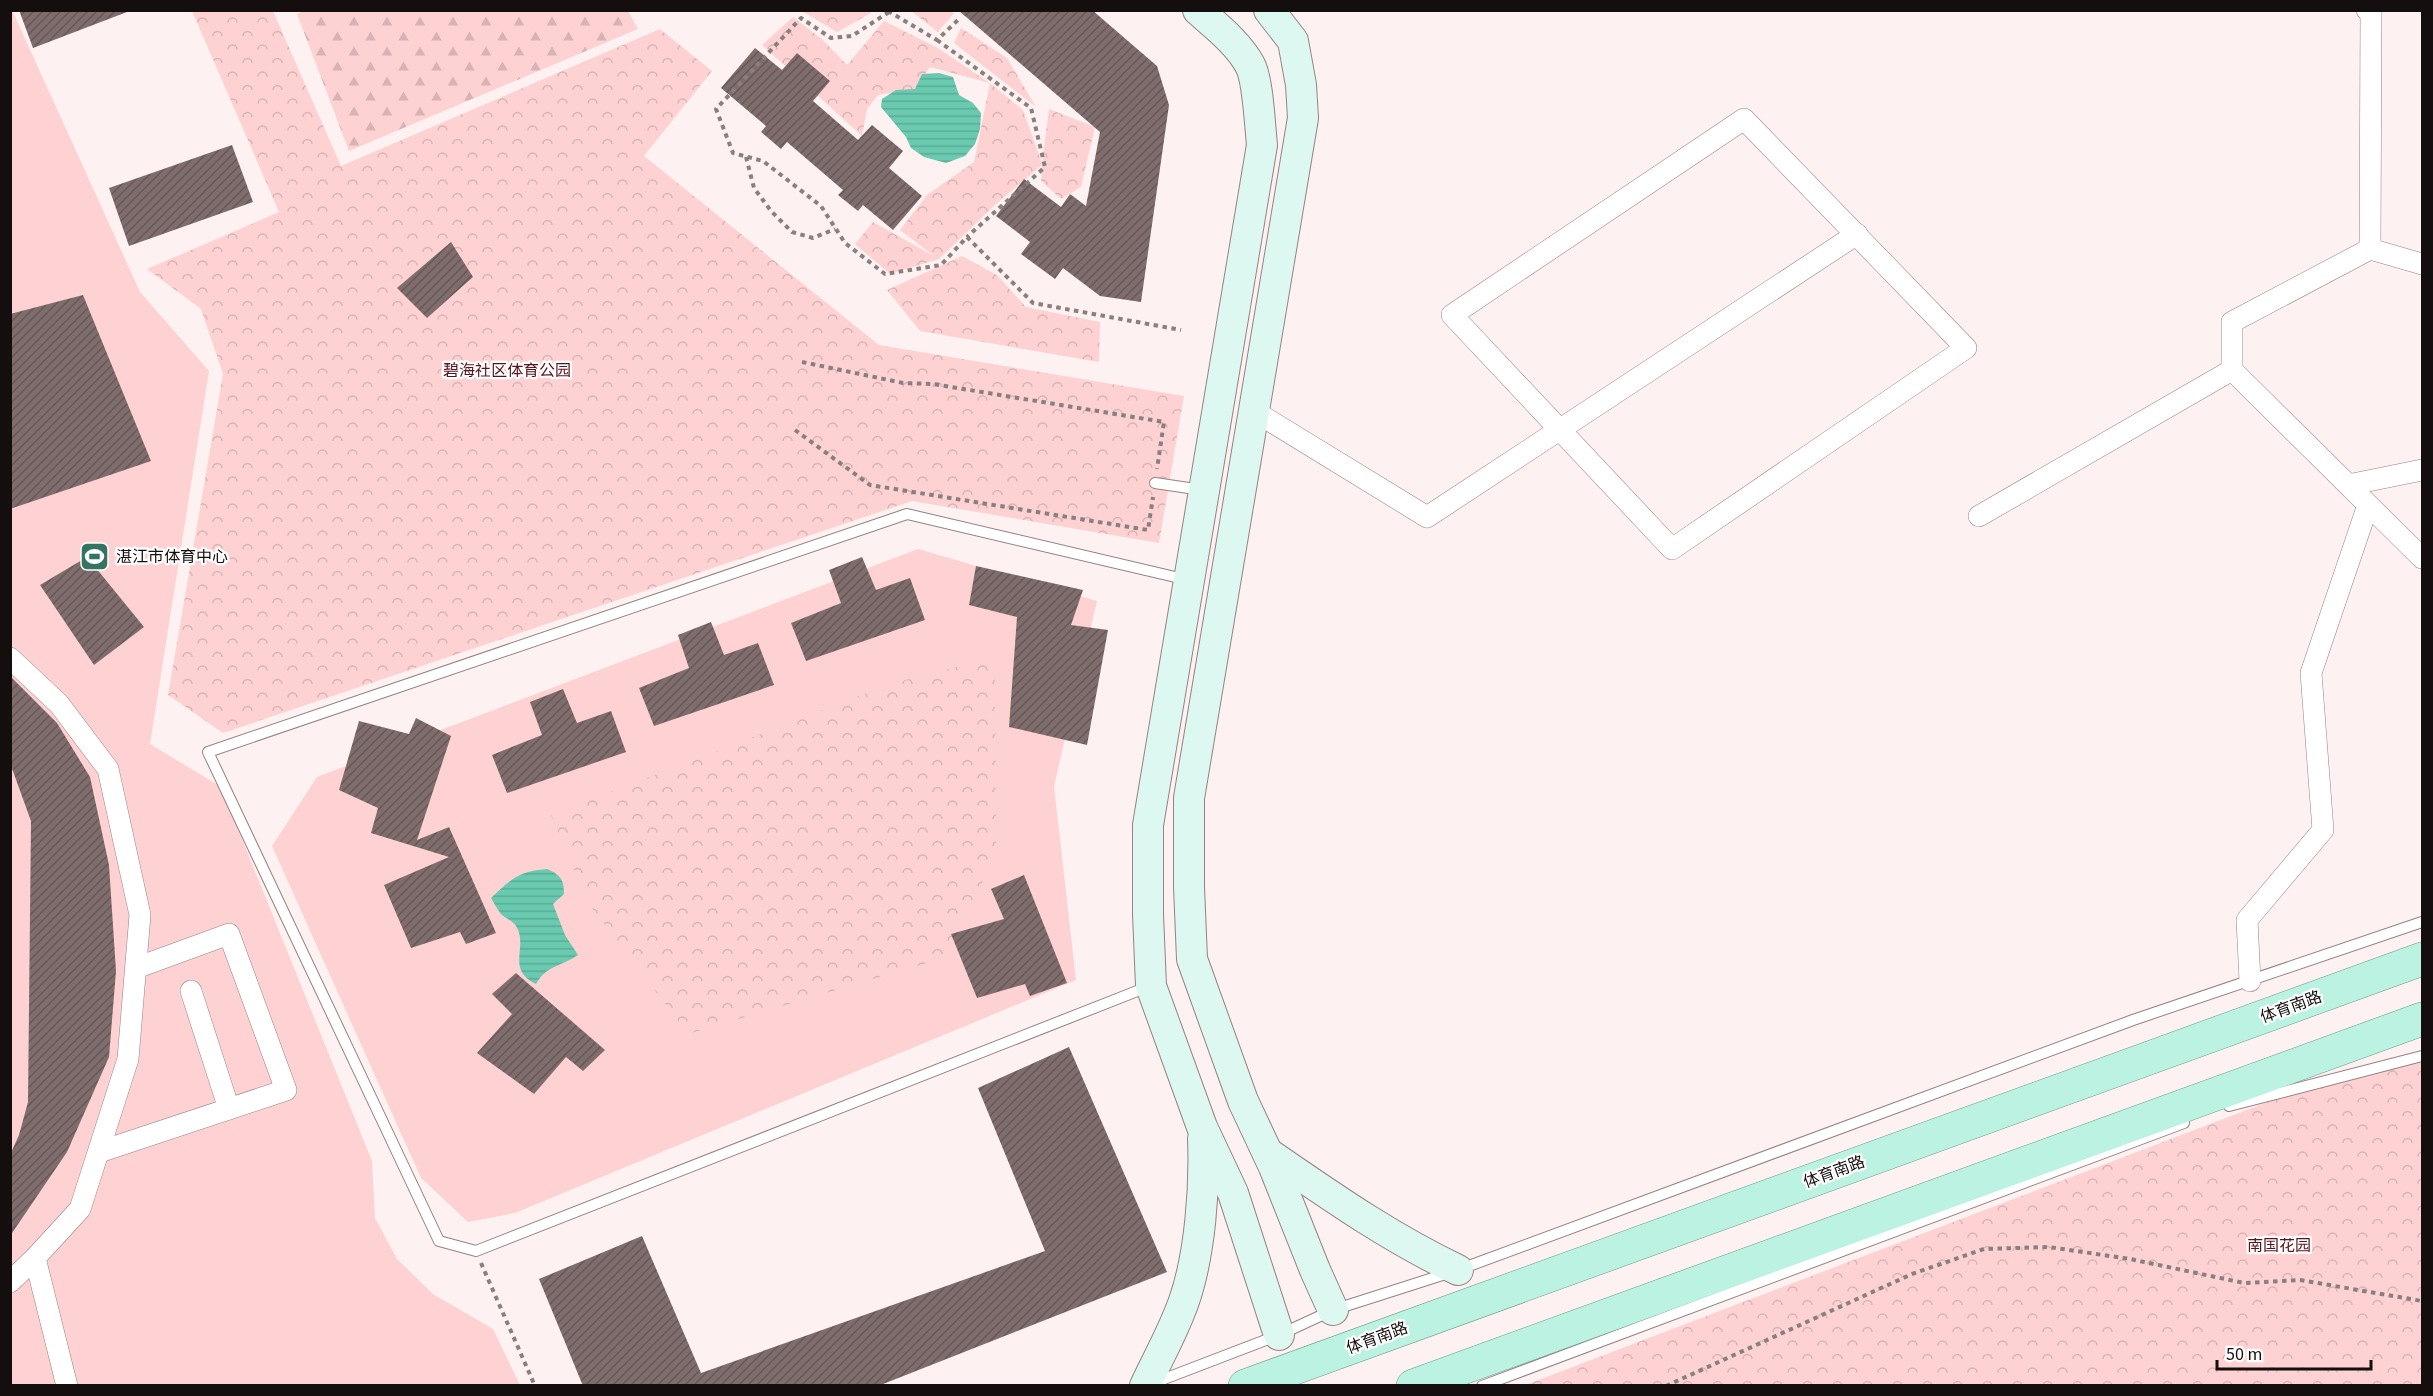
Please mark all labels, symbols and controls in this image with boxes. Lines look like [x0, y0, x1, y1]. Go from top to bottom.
park label: 碧海社区体育公园 [443, 360, 571, 382]
sports icon: 湛江市体育中心 [79, 541, 111, 573]
place label: 湛江市体育中心 [116, 546, 228, 568]
street label: 体育南路 [2257, 986, 2325, 1028]
street label: 体育南路 [1800, 1151, 1868, 1193]
park label: 南国花园 [2247, 1235, 2311, 1257]
street label: 体育南路 [1343, 1317, 1411, 1359]
scale bar [2217, 1333, 2372, 1371]
text: 50 m [2226, 1342, 2262, 1367]

